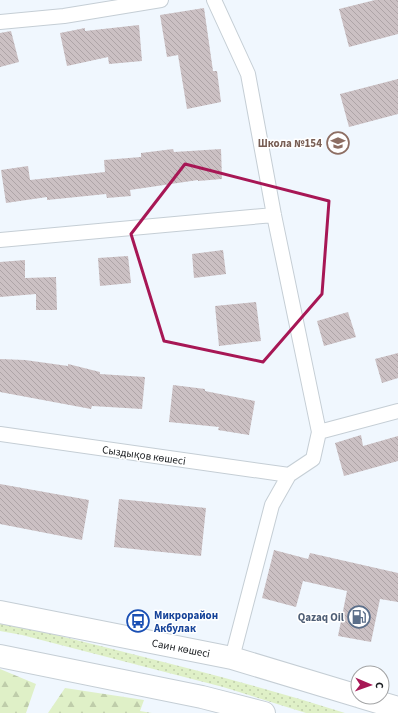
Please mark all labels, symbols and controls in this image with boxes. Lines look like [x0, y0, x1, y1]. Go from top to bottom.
school or university icon: Школа №154 [325, 130, 351, 156]
place label: Школа №154 [258, 136, 322, 151]
street label: Сыздықов көшесі [101, 442, 187, 469]
fuel station icon: Qazaq Oil [346, 604, 372, 630]
bus stop icon: Микрорайон Акбулак [125, 608, 151, 634]
place label: Микрорайон Акбулак [153, 608, 218, 636]
place label: Qazaq Oil [298, 610, 345, 625]
street label: Саин көшесі [150, 635, 211, 661]
north arrow [350, 665, 390, 705]
text: С [372, 682, 387, 689]

